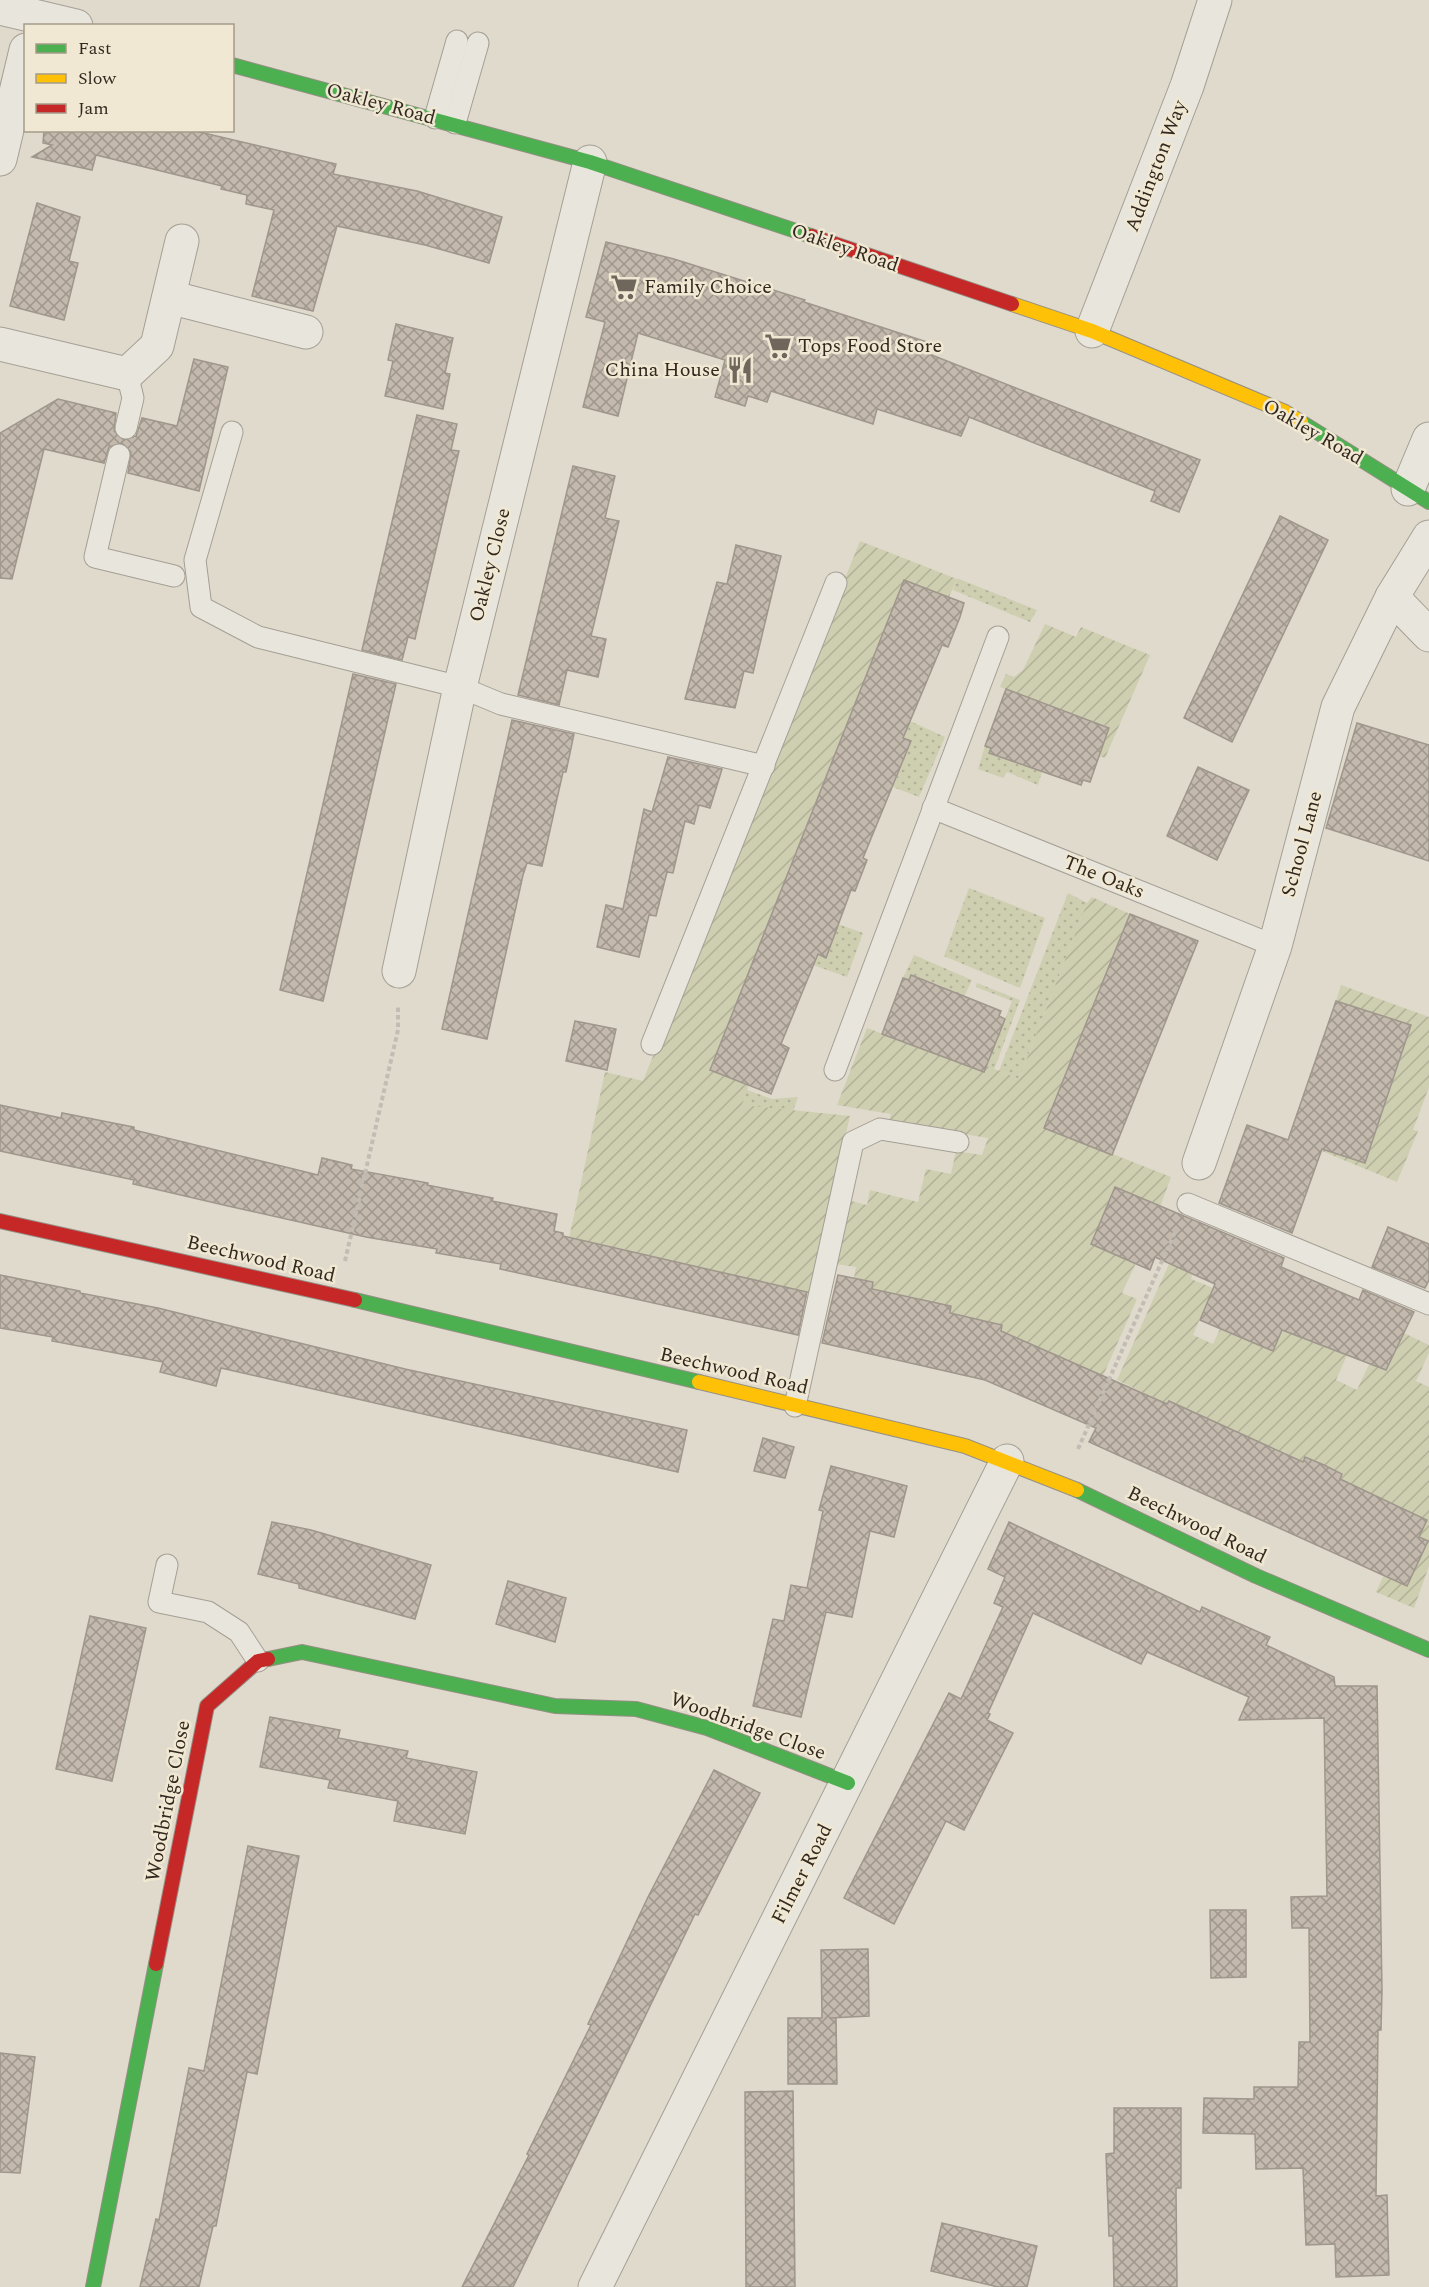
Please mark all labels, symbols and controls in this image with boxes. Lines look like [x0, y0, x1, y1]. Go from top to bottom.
legend [24, 24, 234, 132]
text: Fast [78, 35, 111, 62]
text: Slow [78, 65, 117, 92]
street label: Oakley Road [323, 75, 439, 133]
text: Jam [78, 95, 109, 122]
street label: Addington Way [1117, 95, 1195, 236]
street label: Oakley Road [787, 216, 903, 280]
supermarket icon: Family Choice [609, 272, 639, 302]
place label: Family Choice [644, 272, 772, 302]
supermarket icon: Tops Food Store [763, 331, 793, 361]
place label: Tops Food Store [798, 331, 942, 361]
place label: China House [605, 355, 720, 385]
restaurant icon: China House [725, 355, 755, 385]
street label: Oakley Road [1257, 391, 1369, 473]
street label: Oakley Close [461, 505, 519, 625]
street label: School Lane [1273, 788, 1331, 900]
street label: The Oaks [1059, 847, 1149, 907]
street label: Beechwood Road [184, 1227, 338, 1291]
street label: Beechwood Road [657, 1339, 811, 1403]
street label: Beechwood Road [1122, 1478, 1272, 1572]
street label: Woodbridge Close [666, 1684, 830, 1768]
street label: Woodbridge Close [138, 1718, 198, 1884]
street label: Filmer Road [764, 1819, 840, 1929]

